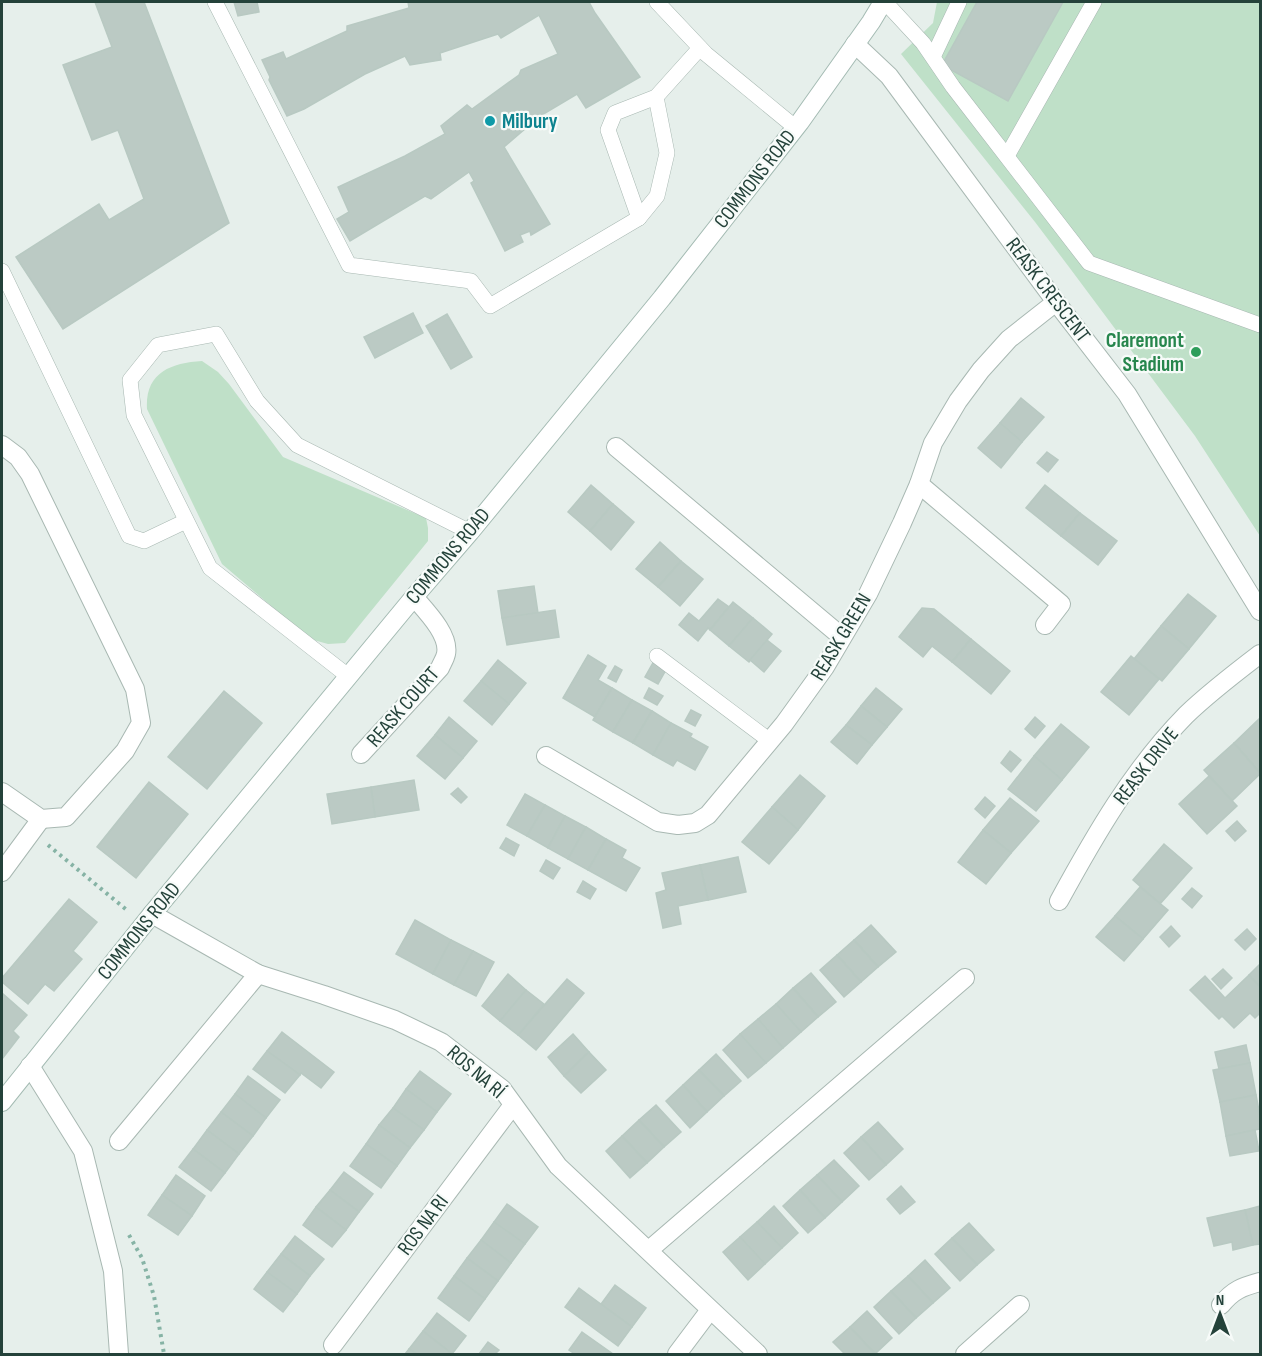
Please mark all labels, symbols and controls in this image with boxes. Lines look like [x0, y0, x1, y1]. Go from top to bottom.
place label: Milbury [502, 109, 558, 134]
marker: Milbury [483, 114, 497, 128]
street label: COMMONS ROAD [709, 125, 801, 233]
street label: REASK CRESCENT [1001, 233, 1096, 348]
place label: Claremont Stadium [1106, 328, 1184, 377]
marker: Claremont Stadium [1189, 345, 1203, 359]
street label: COMMONS ROAD [401, 503, 495, 609]
street label: REASK GREEN [805, 589, 877, 685]
street label: REASK COURT [361, 662, 445, 752]
street label: REASK DRIVE [1108, 722, 1184, 810]
street label: COMMONS ROAD [92, 877, 186, 985]
street label: ROS NA RÍ [442, 1040, 510, 1104]
street label: ROS NA RI [392, 1190, 454, 1260]
north arrow [1190, 1284, 1250, 1344]
text: N [1216, 1291, 1224, 1310]

